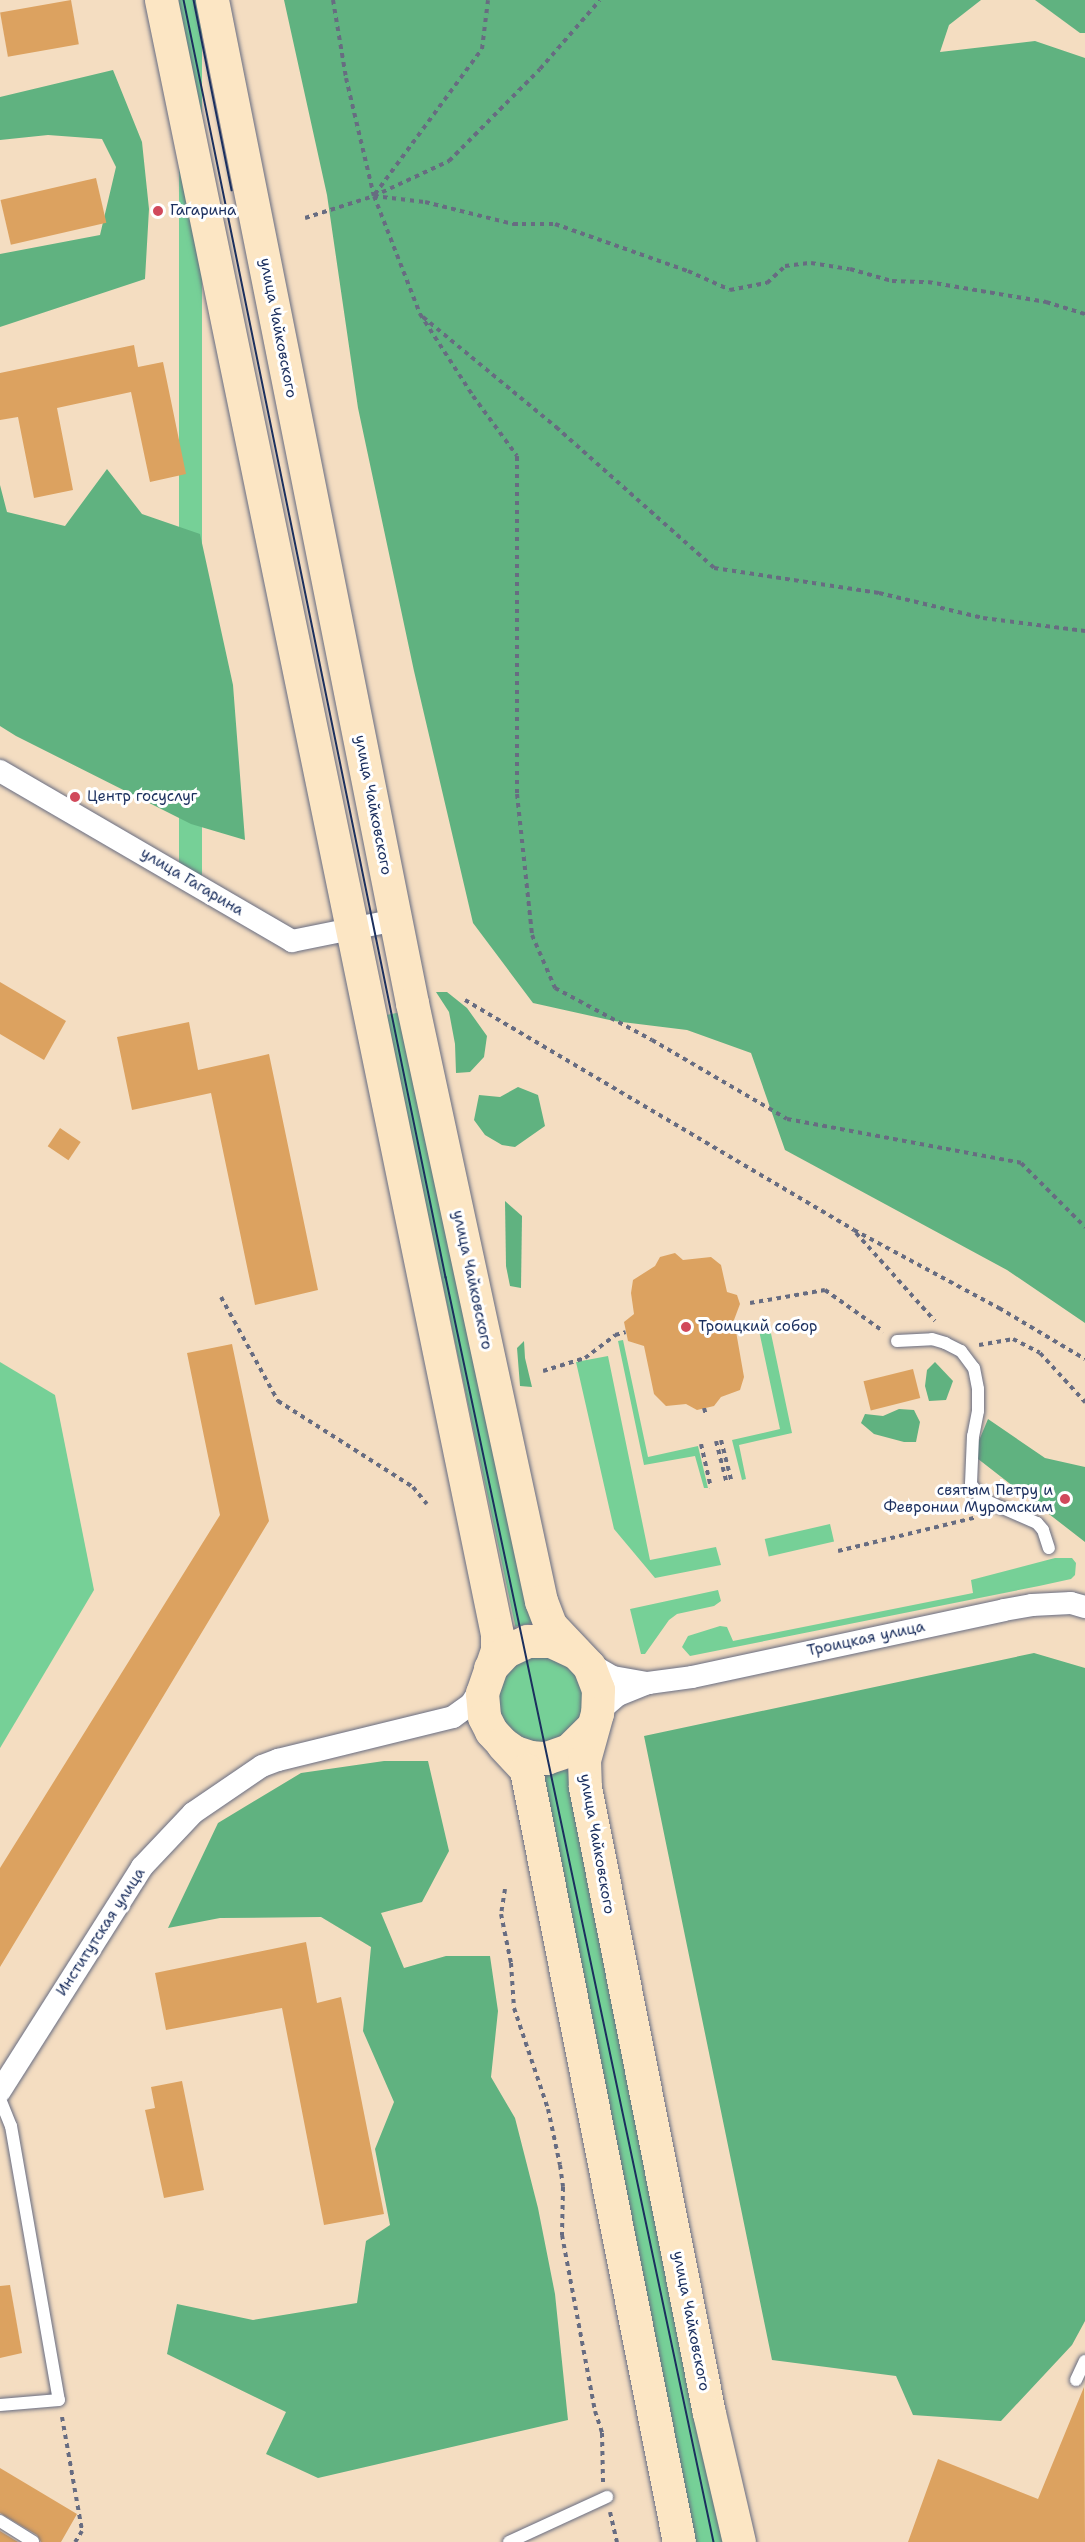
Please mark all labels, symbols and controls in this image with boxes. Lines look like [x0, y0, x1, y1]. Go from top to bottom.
place label: Гагарина [170, 202, 236, 220]
marker: Гагарина [151, 204, 165, 218]
street label: улица Чайковского [256, 257, 300, 399]
street label: улица Чайковского [351, 734, 395, 876]
place label: Центр госуслуг [87, 788, 197, 806]
marker: Центр госуслуг [68, 790, 82, 804]
street label: улица Гагарина [137, 844, 247, 920]
street label: улица Чайковского [448, 1209, 496, 1351]
place label: Троицкий собор [698, 1318, 818, 1336]
marker: Троицкий собор [679, 1320, 693, 1334]
place label: святым Петру и Февронии Муромским [884, 1481, 1053, 1516]
marker: святым Петру и Февронии Муромским [1058, 1492, 1072, 1506]
street label: Троицкая улица [806, 1618, 926, 1660]
street label: улица Чайковского [576, 1772, 618, 1916]
street label: Институтская улица [53, 1865, 149, 1999]
street label: улица Чайковского [669, 2250, 713, 2392]

